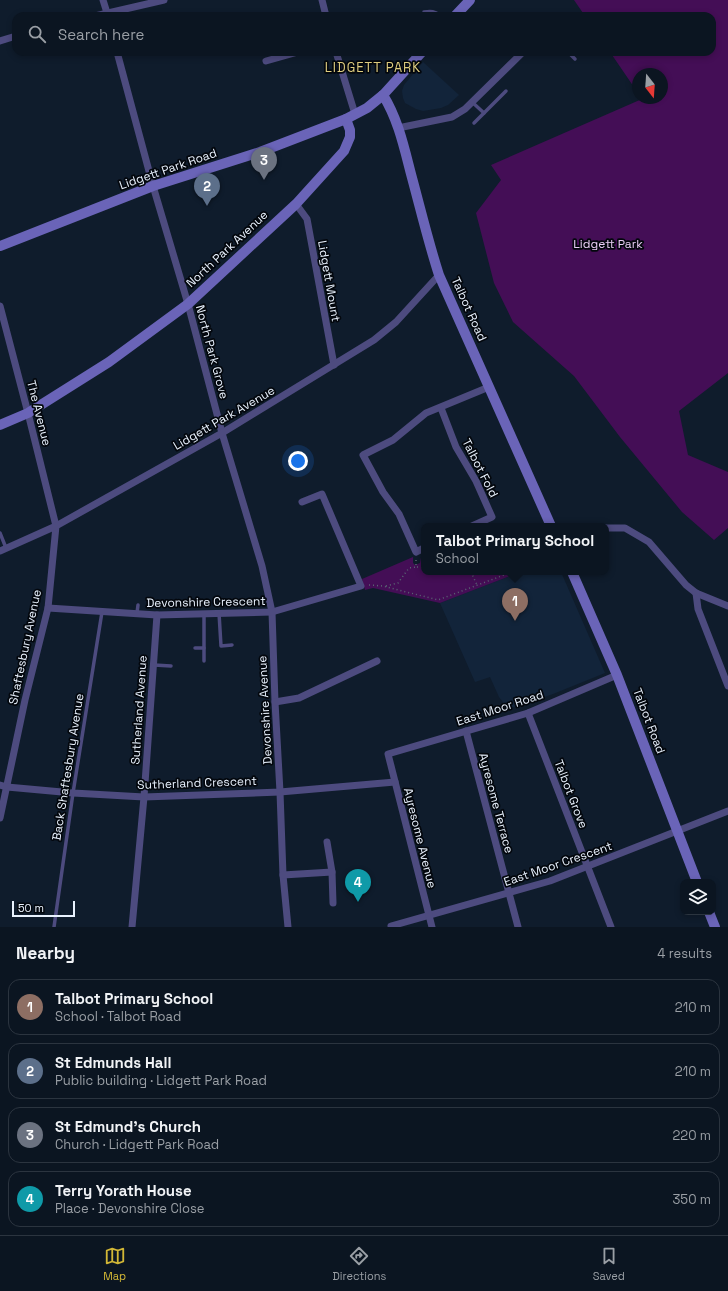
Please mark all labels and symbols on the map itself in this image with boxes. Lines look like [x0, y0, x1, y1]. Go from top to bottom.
district label: LIDGETT PARK [325, 59, 421, 76]
north arrow [632, 68, 668, 104]
street label: Lidgett Park Road [117, 145, 219, 193]
pin: 3 [251, 147, 277, 180]
pin: 2 [194, 173, 220, 206]
street label: North Park Avenue [183, 207, 271, 291]
park label: Lidgett Park [573, 236, 643, 252]
street label: Lidgett Mount [314, 239, 344, 323]
street label: Talbot Road [448, 274, 490, 344]
street label: North Park Grove [192, 303, 232, 401]
street label: The Avenue [23, 379, 55, 447]
street label: Lidgett Park Avenue [170, 382, 278, 454]
street label: Talbot Fold [458, 436, 502, 500]
your location [288, 451, 308, 471]
street label: Shaftesbury Avenue [5, 588, 45, 706]
pin: 1 [502, 588, 528, 621]
street label: Devonshire Crescent [146, 593, 266, 611]
street label: Sutherland Avenue [127, 655, 151, 765]
street label: Devonshire Avenue [254, 655, 276, 765]
street label: East Moor Road [454, 686, 546, 730]
street label: Talbot Road [629, 686, 669, 756]
street label: Back Shaftesbury Avenue [48, 692, 88, 842]
street label: Ayresome Terrace [475, 751, 517, 855]
street label: Talbot Grove [551, 757, 591, 831]
street label: Sutherland Crescent [137, 773, 257, 793]
street label: Ayresome Avenue [400, 786, 440, 890]
street label: East Moor Crescent [502, 838, 614, 890]
pin: 4 [345, 869, 371, 902]
scale bar [12, 899, 75, 918]

